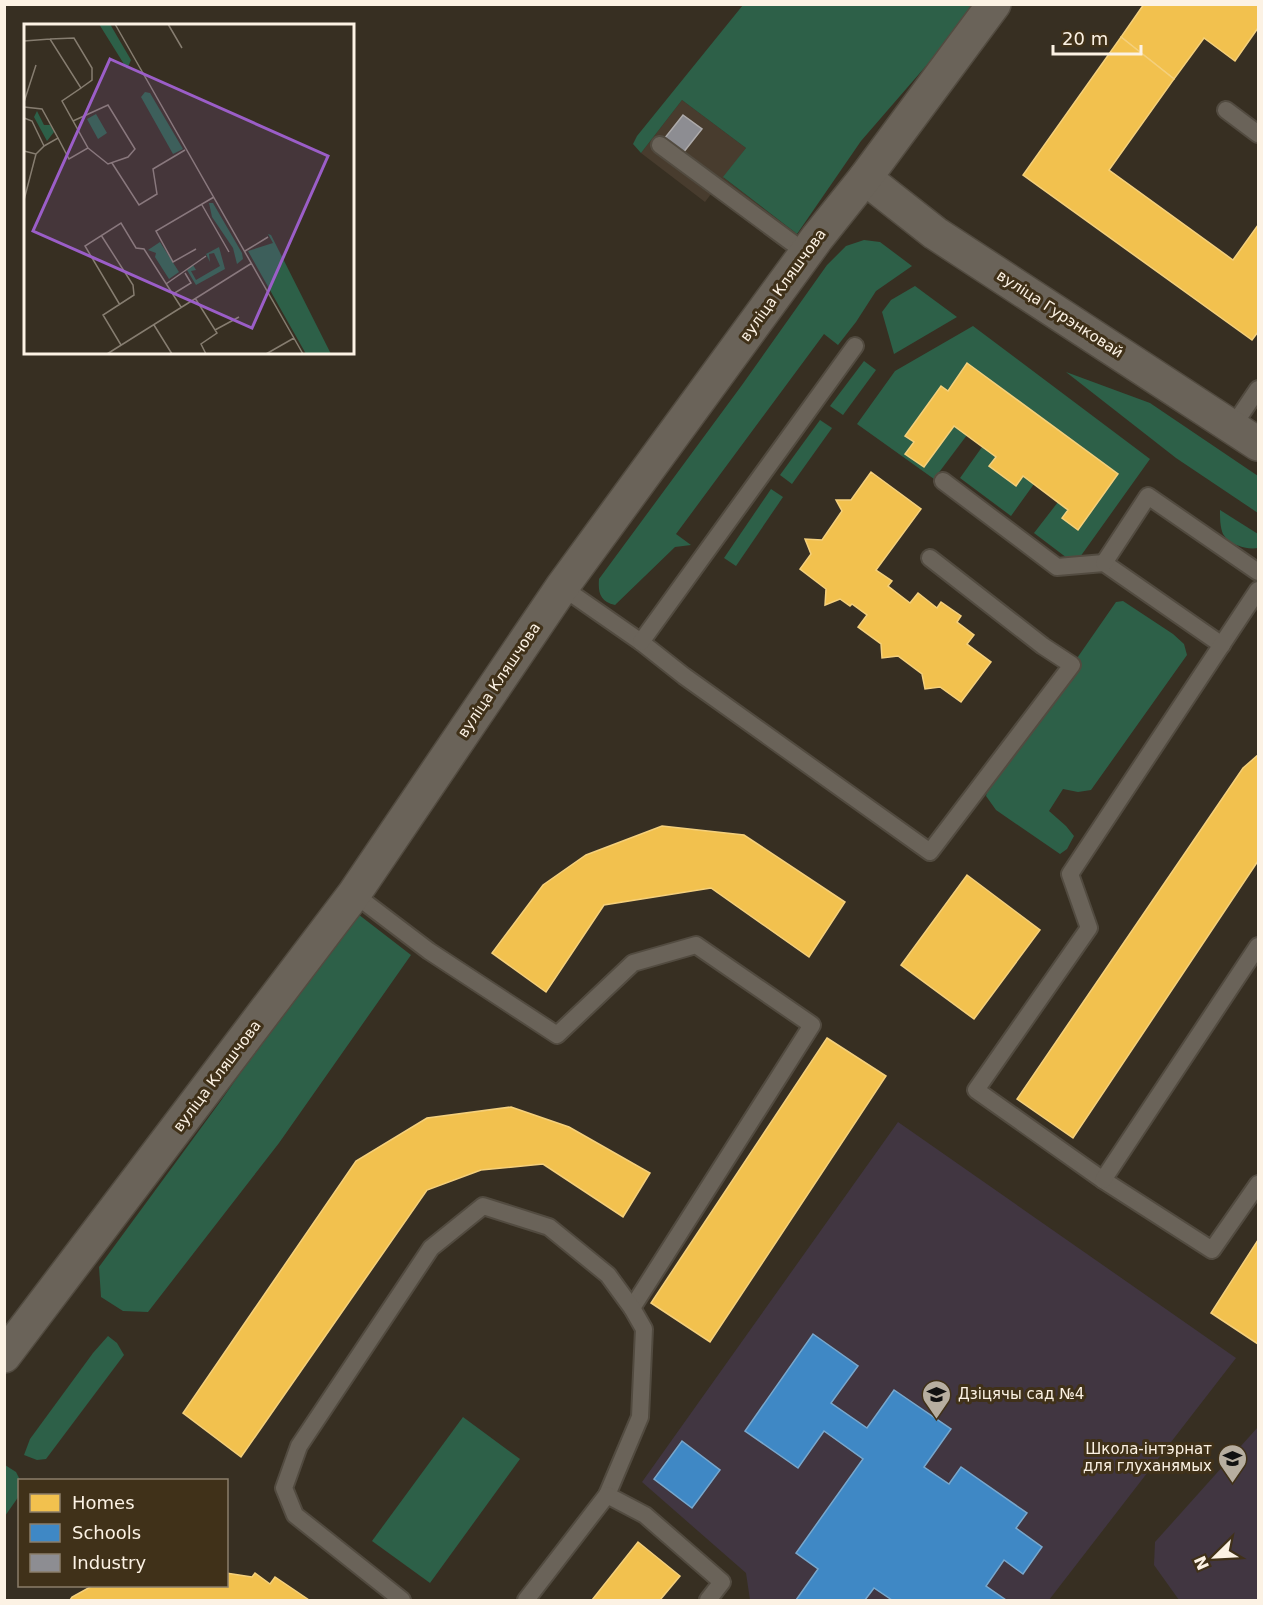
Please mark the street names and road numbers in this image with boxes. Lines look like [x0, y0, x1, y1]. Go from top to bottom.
street label: вуліца Кляшчова [736, 225, 830, 345]
street label: вуліца Гурэнковай [993, 266, 1127, 362]
street label: вуліца Кляшчова [454, 619, 544, 741]
street label: вуліца Кляшчова [169, 1017, 265, 1135]

